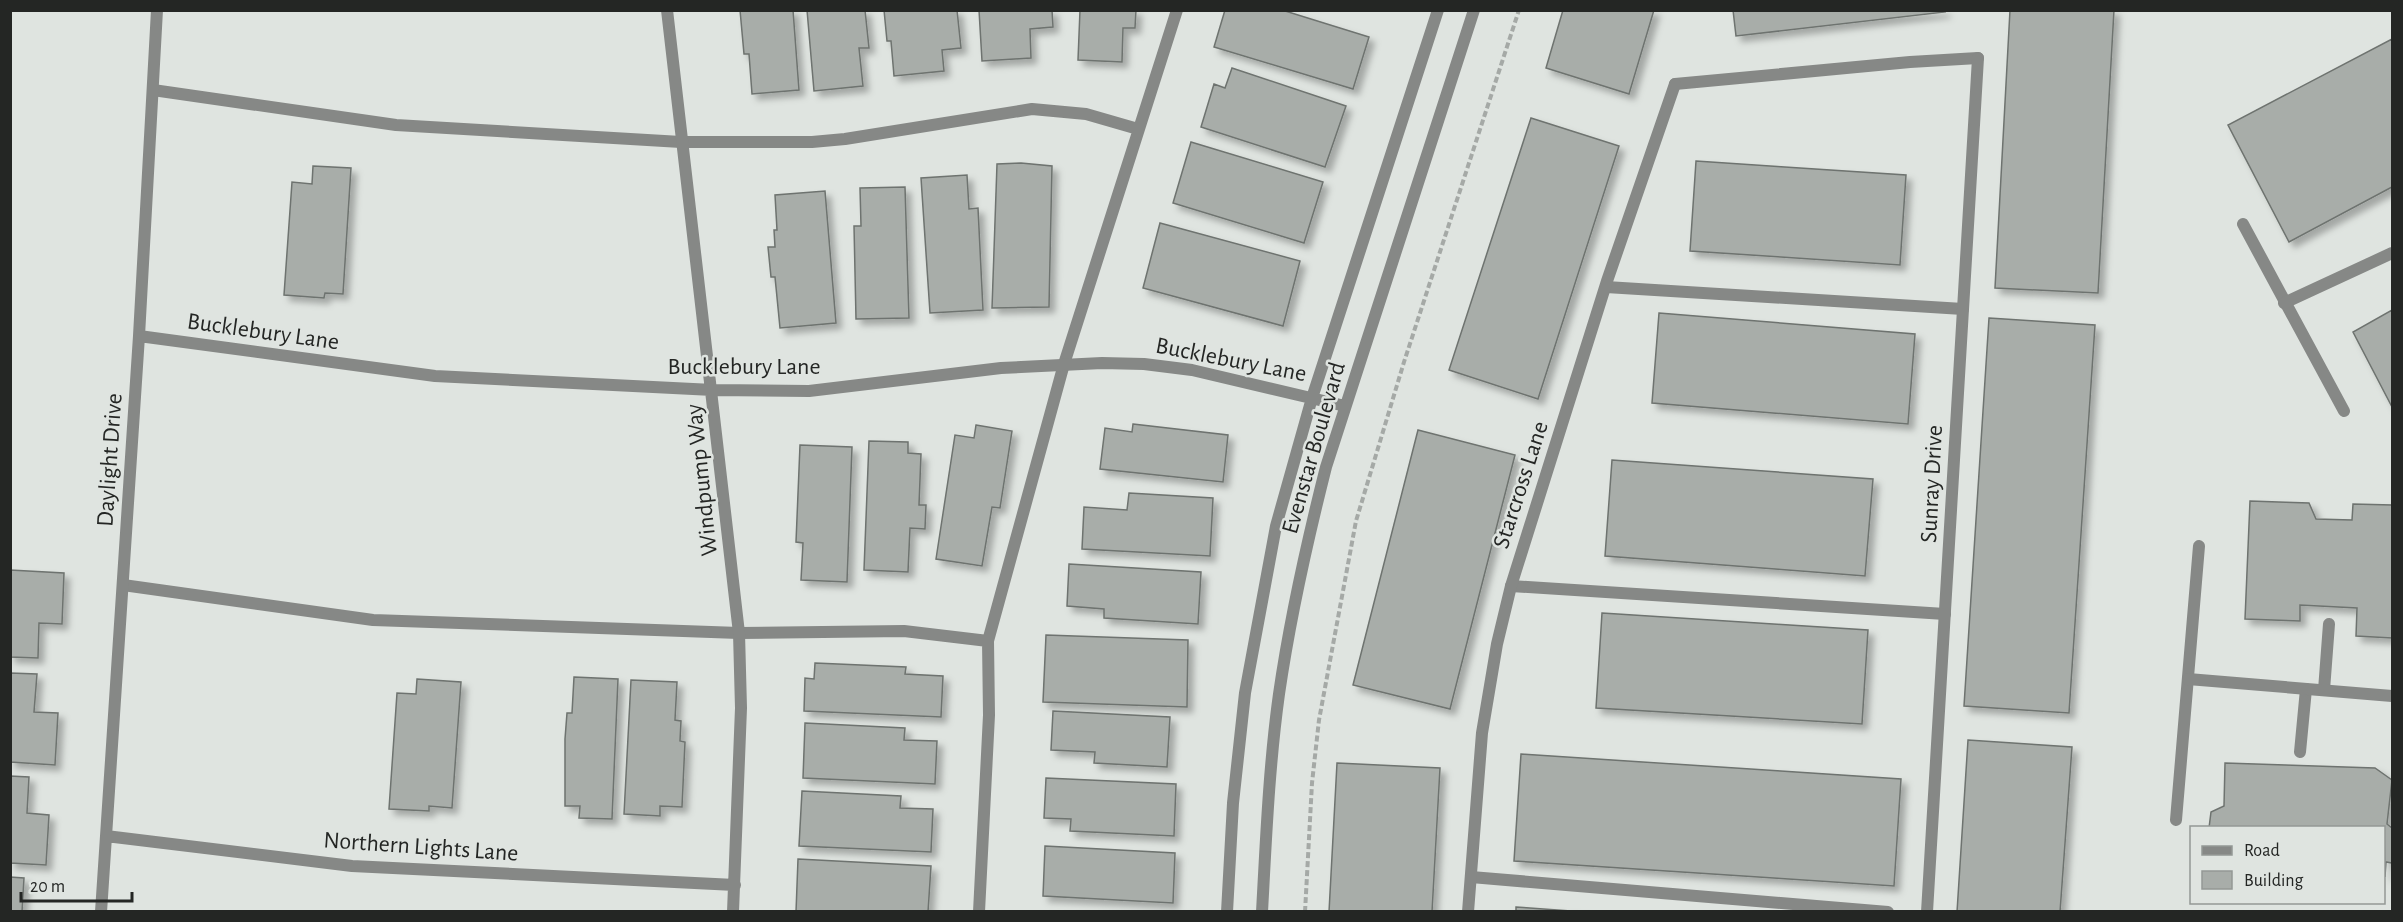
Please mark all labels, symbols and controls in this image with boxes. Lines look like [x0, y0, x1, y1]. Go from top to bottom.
street label: Bucklebury Lane [185, 309, 341, 355]
street label: Bucklebury Lane [1154, 334, 1308, 386]
street label: Bucklebury Lane [667, 355, 821, 379]
street label: Evenstar Boulevard [1278, 359, 1350, 537]
street label: Daylight Drive [93, 392, 127, 528]
street label: Windpump Way [682, 403, 722, 557]
street label: Starcross Lane [1489, 418, 1553, 552]
street label: Sunray Drive [1917, 425, 1947, 543]
legend [2190, 826, 2385, 904]
street label: Northern Lights Lane [323, 828, 519, 866]
text: Road [2244, 842, 2280, 860]
scale bar [21, 865, 132, 903]
text: Building [2244, 872, 2304, 890]
text: 20 m [30, 878, 65, 896]

